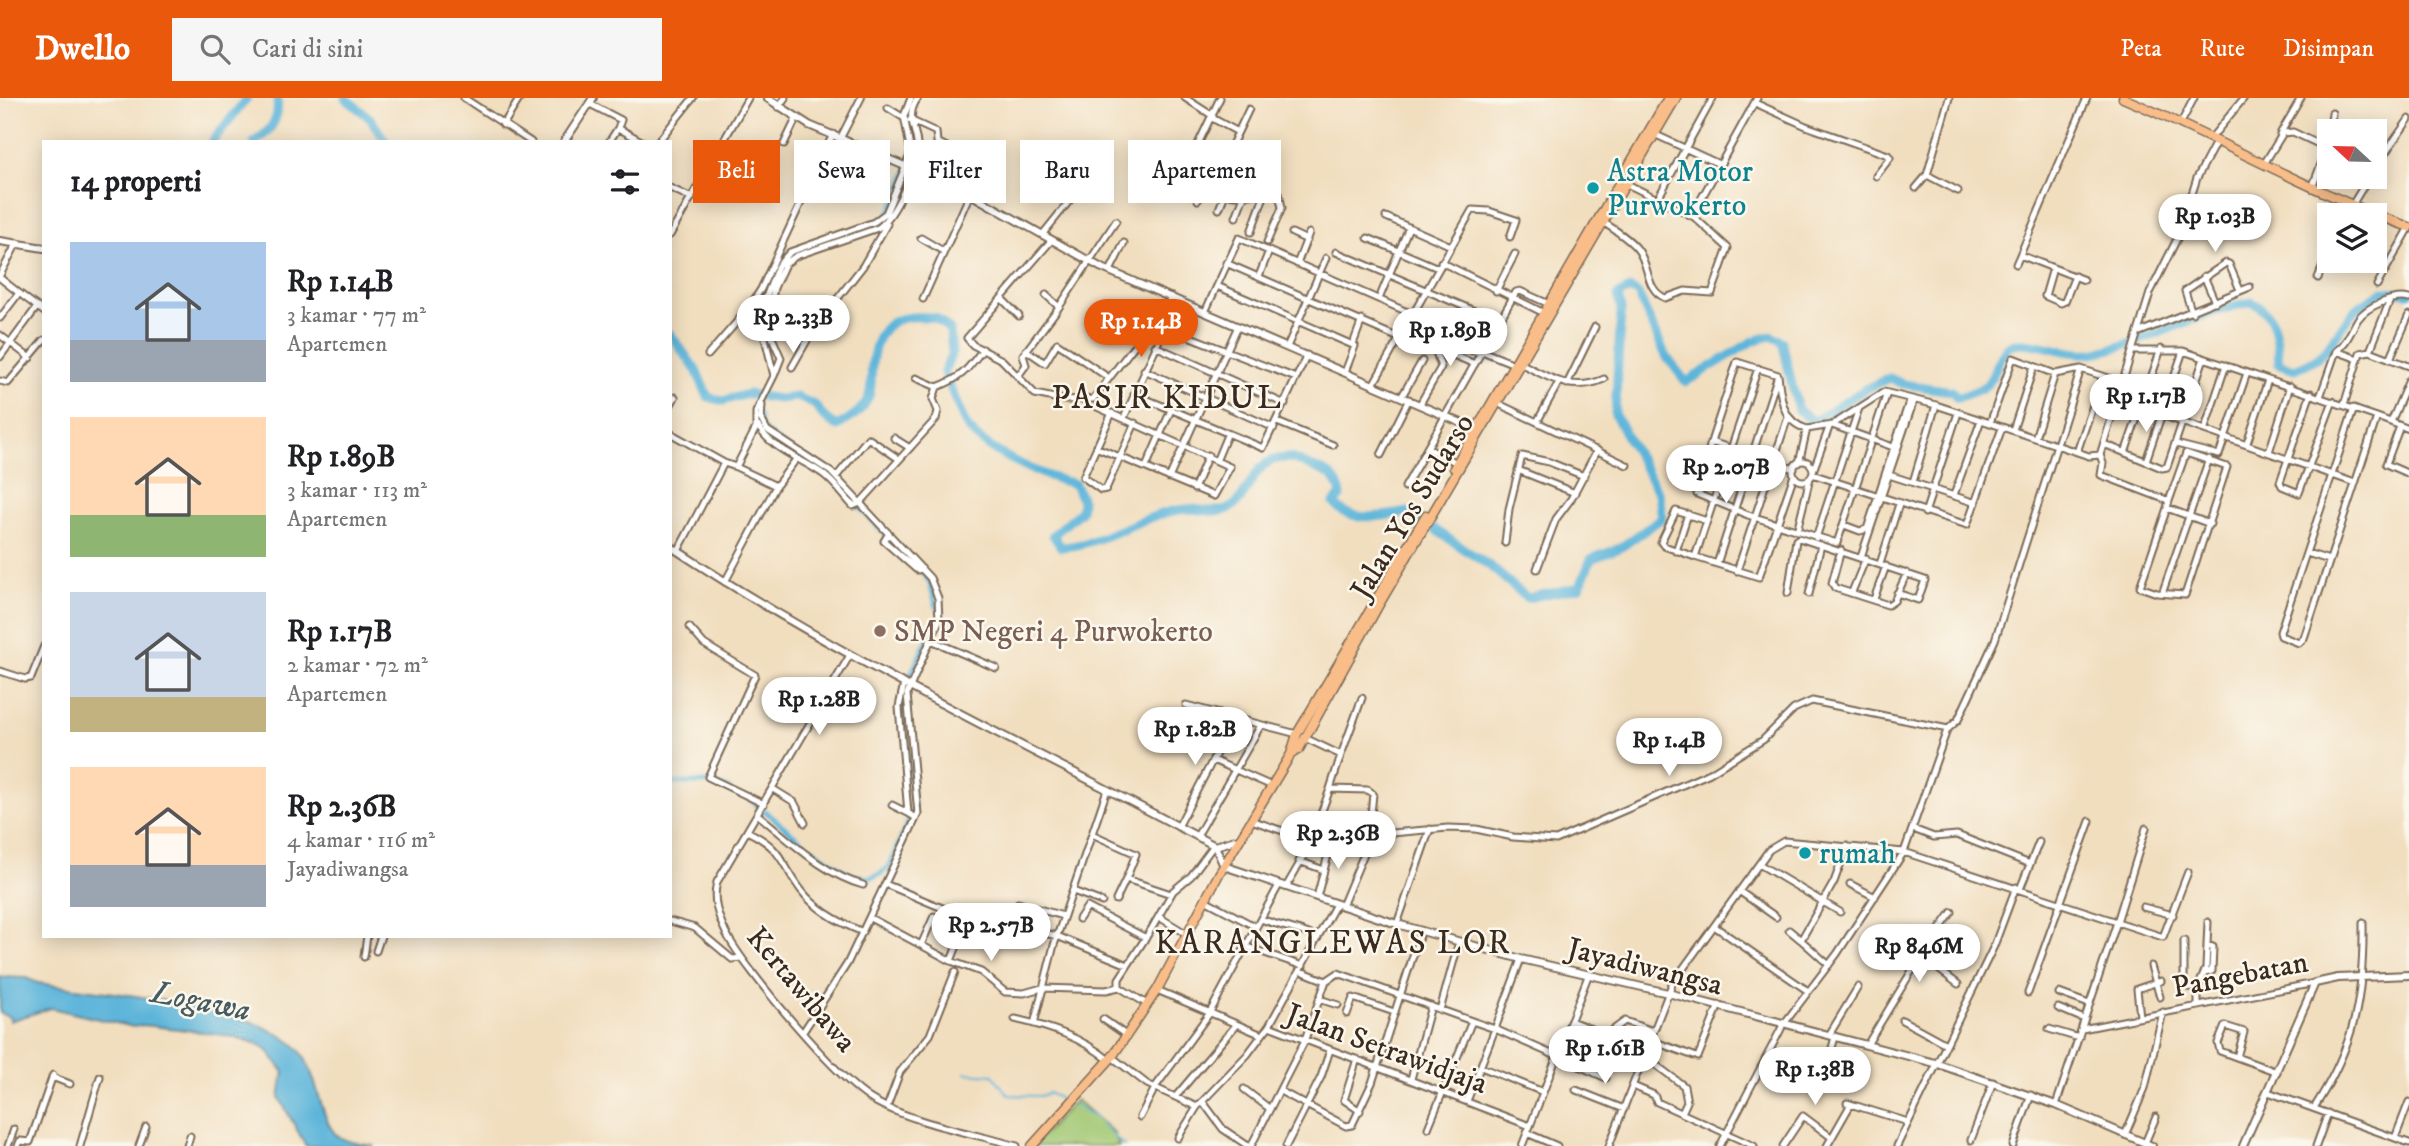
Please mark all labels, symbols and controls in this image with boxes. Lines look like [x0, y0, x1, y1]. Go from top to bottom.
search box [172, 18, 662, 81]
text: Dwello [35, 29, 130, 70]
icon: search [196, 30, 234, 68]
text: Cari di sini [252, 33, 363, 66]
text: Peta [2120, 34, 2162, 64]
text: Rute [2200, 34, 2245, 64]
text: Disimpan [2283, 34, 2374, 64]
north arrow [2317, 119, 2387, 189]
map controls [2317, 119, 2387, 273]
chip: Beli [693, 140, 780, 203]
chip: Sewa [794, 140, 890, 203]
chip: Filter [904, 140, 1006, 203]
chip: Baru [1020, 140, 1114, 203]
chip: Apartemen [1128, 140, 1281, 203]
place label: Astra Motor Purwokerto [1607, 154, 1753, 225]
icon: filters [606, 163, 644, 201]
text: 14 properti [70, 164, 201, 201]
marker: Astra Motor Purwokerto [1585, 180, 1601, 196]
pin: Rp 1.03B [2143, 194, 2287, 254]
text: Rp 1.03B [2174, 202, 2256, 231]
button: layers [2317, 203, 2387, 273]
text: Rp 1.14B [287, 264, 394, 301]
icon: home [126, 270, 210, 354]
pin: Rp 2.33B [721, 296, 865, 355]
pin: Rp 1.14B [1069, 300, 1213, 359]
text: 3 kamar · 77 m² [287, 301, 426, 330]
text: Rp 2.33B [753, 303, 833, 332]
text: Rp 1.14B [1100, 307, 1182, 336]
pin: Rp 1.89B [1378, 308, 1522, 368]
text: Rp 1.89B [1408, 316, 1492, 345]
text: Apartemen [287, 330, 387, 359]
pin: Rp 1.17B [2074, 374, 2218, 434]
district label: PASIR KIDUL [1051, 378, 1283, 419]
text: Rp 1.17B [2106, 382, 2186, 411]
street label: Jalan Yos Sudarso [1342, 407, 1483, 609]
text: Rp 1.89B [287, 439, 396, 476]
icon: home [126, 445, 210, 529]
pin: Rp 2.07B [1654, 446, 1798, 505]
text: Rp 2.07B [1682, 453, 1770, 482]
text: 3 kamar · 113 m² [287, 476, 427, 505]
text: Apartemen [287, 505, 387, 534]
text: Rp 1.17B [287, 614, 392, 651]
place label: SMP Negeri 4 Purwokerto [894, 614, 1213, 651]
icon: home [126, 620, 210, 704]
marker: SMP Negeri 4 Purwokerto [872, 623, 888, 639]
text: 2 kamar · 72 m² [287, 651, 428, 680]
pin: Rp 1.28B [747, 678, 891, 737]
text: Apartemen [287, 680, 387, 709]
text: Rp 1.28B [777, 685, 861, 714]
pin: Rp 1.82B [1123, 708, 1267, 767]
text: Rp 1.82B [1153, 715, 1237, 744]
pin: Rp 1.4B [1604, 718, 1734, 778]
text: Rp 1.4B [1632, 726, 1706, 755]
text: Rp 2.36B [287, 789, 397, 826]
icon: home [126, 795, 210, 879]
pin: Rp 2.36B [1266, 812, 1410, 871]
text: Rp 2.36B [1296, 819, 1380, 848]
text: 4 kamar · 116 m² [287, 826, 435, 855]
place label: rumah [1819, 836, 1896, 873]
marker: rumah [1797, 845, 1813, 861]
text: Jayadiwangsa [287, 855, 409, 884]
pin: Rp 2.57B [919, 904, 1063, 963]
text: Rp 2.57B [948, 911, 1034, 940]
street label: Kertawibawa [738, 920, 864, 1060]
district label: KARANGLEWAS LOR [1154, 923, 1512, 964]
pin: Rp 846M [1854, 924, 1984, 984]
street label: Jayadiwangsa [1560, 930, 1726, 1005]
text: Rp 846M [1874, 932, 1964, 961]
street label: Pangebatan [2169, 944, 2312, 1007]
water label: Logawa [146, 972, 254, 1031]
street label: Jalan Setrawidjaja [1278, 995, 1492, 1103]
pin: Rp 1.61B [1533, 1026, 1677, 1086]
text: Rp 1.61B [1565, 1034, 1645, 1063]
pin: Rp 1.38B [1743, 1048, 1887, 1107]
text: Rp 1.38B [1775, 1055, 1855, 1084]

